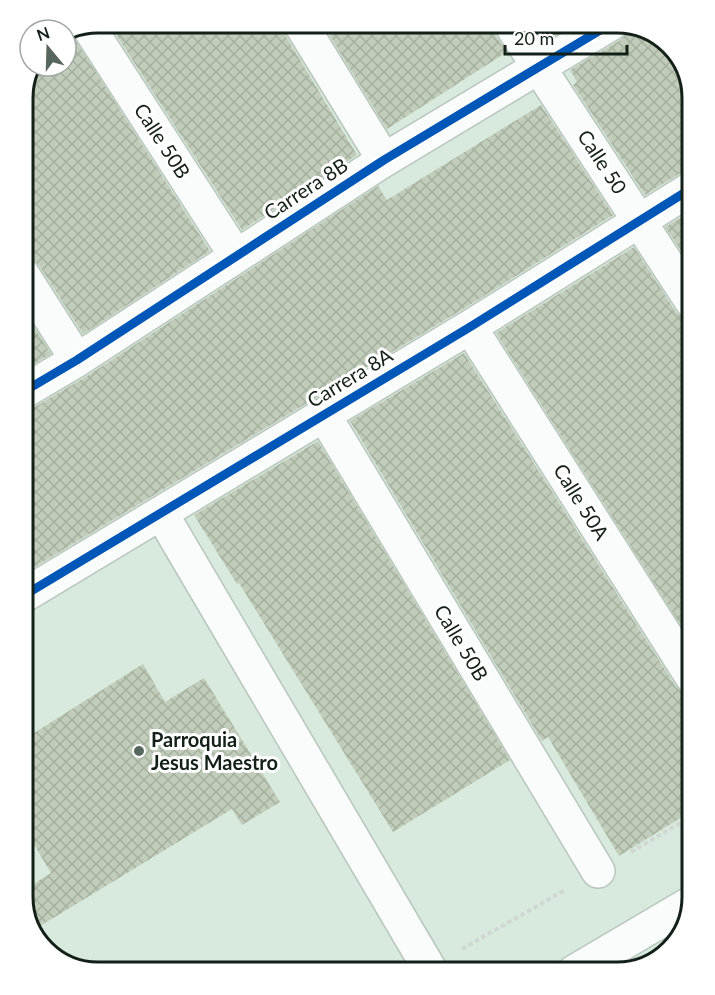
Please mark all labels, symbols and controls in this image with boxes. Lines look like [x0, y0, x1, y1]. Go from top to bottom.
north arrow [18, 18, 78, 78]
scale bar [505, 18, 626, 56]
text: N [34, 22, 52, 44]
text: 20 m [514, 27, 554, 49]
street label: Calle 50B [130, 98, 196, 182]
street label: Calle 50 [573, 125, 632, 198]
street label: Carrera 8B [259, 152, 352, 224]
street label: Carrera 8A [302, 342, 397, 412]
street label: Calle 50A [549, 459, 615, 544]
street label: Calle 50B [430, 600, 494, 685]
place label: Parroquia Jesus Maestro [151, 727, 278, 774]
marker: Parroquia Jesus Maestro [132, 744, 146, 758]

